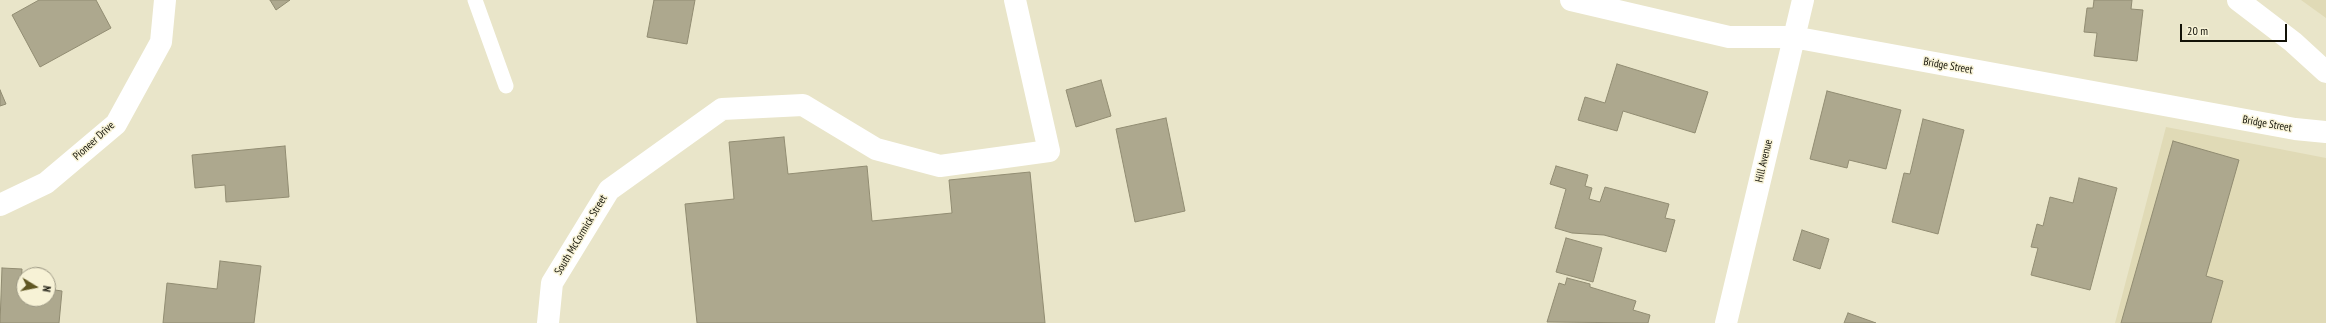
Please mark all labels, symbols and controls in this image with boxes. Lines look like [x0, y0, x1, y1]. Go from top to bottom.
scale bar [2182, 16, 2289, 42]
text: 20 m [2187, 23, 2208, 38]
street label: Bridge Street [1922, 55, 1974, 77]
street label: Bridge Street [2241, 113, 2293, 135]
street label: Pioneer Drive [71, 119, 117, 163]
street label: Hill Avenue [1753, 138, 1775, 184]
street label: South McCormick Street [552, 193, 610, 277]
north arrow [16, 267, 56, 307]
text: N [39, 285, 54, 293]

